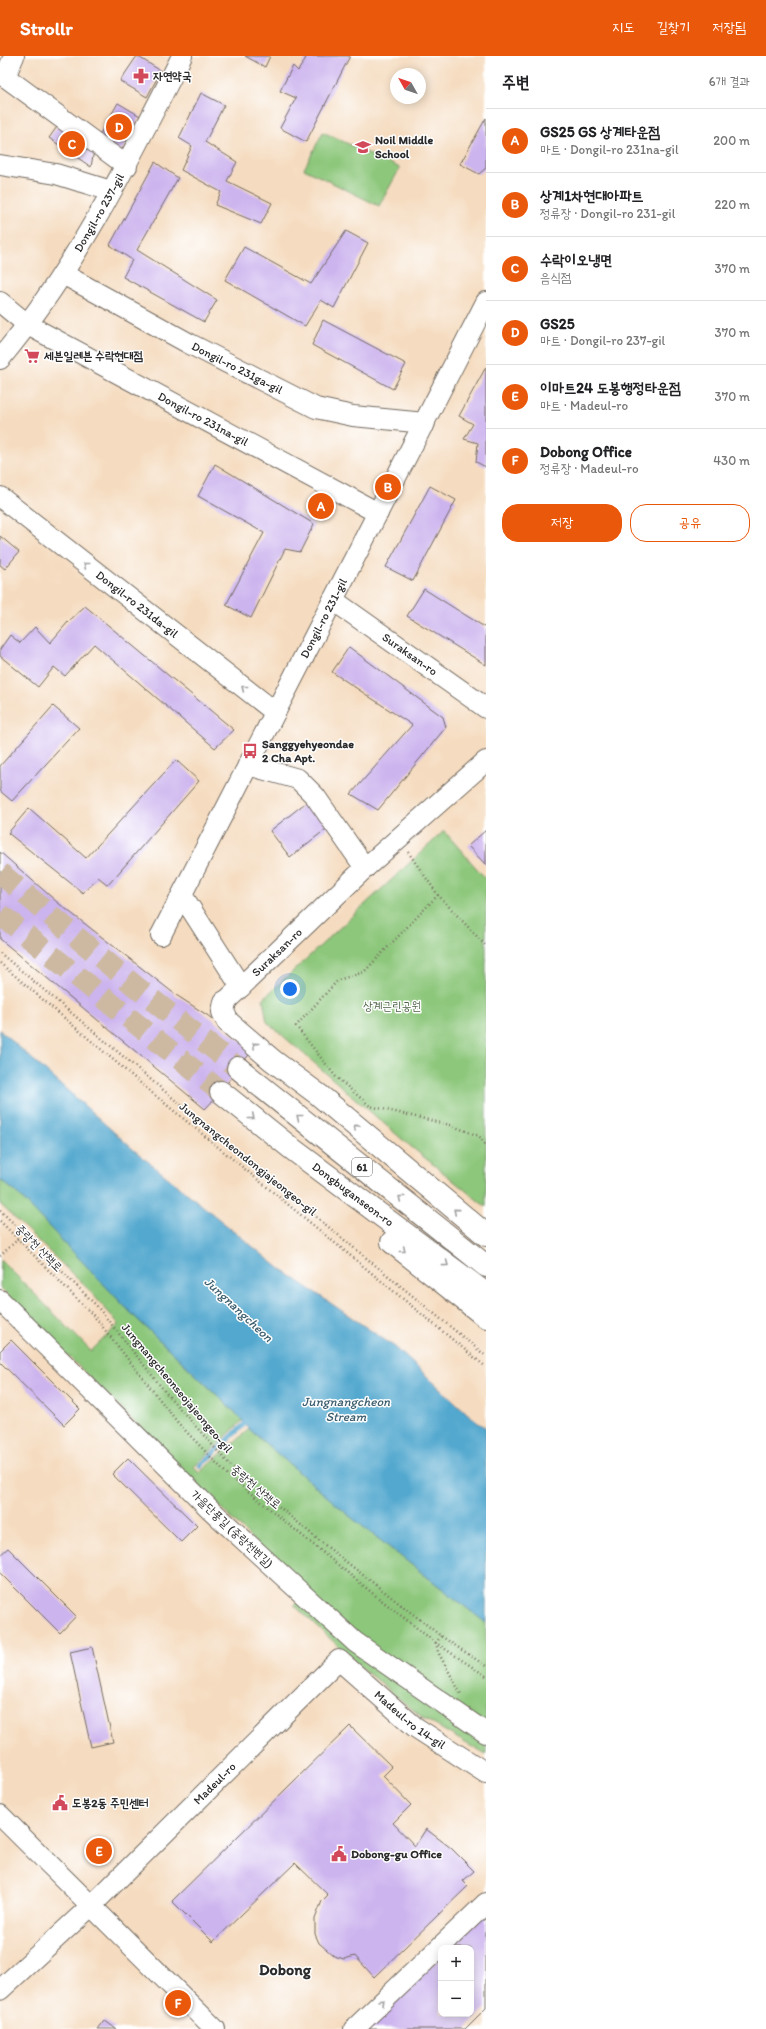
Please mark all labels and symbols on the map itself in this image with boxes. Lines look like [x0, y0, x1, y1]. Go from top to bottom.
pharmacy icon: 자연약국 [132, 67, 150, 85]
north arrow [390, 68, 426, 104]
place label: 자연약국 [153, 69, 192, 83]
pin: D [106, 112, 132, 142]
pin: C [59, 129, 85, 159]
place label: Noil Middle School [375, 133, 433, 161]
school or university icon: Noil Middle School [354, 138, 372, 156]
street label: Dongil-ro 237-gil [71, 171, 127, 254]
street label: Dongil-ro 231ga-gil [189, 339, 286, 397]
supermarket icon: 세븐일레븐 수락현대점 [23, 347, 41, 365]
place label: 세븐일레븐 수락현대점 [43, 349, 144, 363]
street label: Dongil-ro 231na-gil [156, 389, 251, 449]
pin: B [375, 472, 401, 502]
pin: A [308, 491, 334, 521]
one-way arrow [84, 563, 91, 570]
street label: Dongil-ro 231da-gil [93, 568, 181, 641]
street label: Dongil-ro 231-gil [297, 576, 350, 661]
street label: Suraksan-ro [380, 630, 440, 678]
one-way arrow [241, 686, 248, 693]
place label: Sanggyehyeondae 2 Cha Apt. [262, 737, 354, 766]
bus stop icon: Sanggyehyeondae 2 Cha Apt. [241, 742, 259, 760]
street label: Suraksan-ro [249, 925, 305, 979]
your location [280, 979, 300, 999]
park label: 상계근린공원 [363, 999, 421, 1013]
one-way arrow [252, 1043, 260, 1050]
street label: Jungnangcheondongjajeongeo-gil [176, 1099, 320, 1219]
one-way arrow [247, 1112, 254, 1119]
one-way arrow [297, 1115, 304, 1122]
one-way arrow [354, 1124, 361, 1131]
road number: 61 [352, 1158, 372, 1176]
street label: Dongbuganseon-ro [309, 1159, 396, 1229]
one-way arrow [398, 1196, 405, 1203]
one-way arrow [453, 1208, 461, 1215]
street label: 중랑천 산책로 [13, 1222, 65, 1274]
one-way arrow [398, 1246, 405, 1253]
one-way arrow [442, 1259, 449, 1267]
water label: Jungnangcheon [201, 1274, 276, 1345]
street label: Jungnangcheonseojajeongeo-gil [119, 1320, 236, 1456]
water label: Jungnangcheon Stream [302, 1394, 390, 1424]
street label: 중랑천 산책로 [228, 1462, 284, 1512]
street label: 가을단풍길 (중랑천변길) [188, 1487, 276, 1571]
street label: Madeul-ro 14-gil [371, 1687, 449, 1752]
street label: Madeul-ro [191, 1759, 239, 1807]
public building icon: 도봉2동 주민센터 [51, 1794, 69, 1812]
place label: 도봉2동 주민센터 [72, 1796, 149, 1810]
pin: E [86, 1836, 112, 1866]
public building icon: Dobong-gu Office [330, 1845, 348, 1863]
place label: Dobong-gu Office [351, 1847, 442, 1862]
district label: Dobong [259, 1960, 312, 1980]
pin: F [165, 1988, 191, 2018]
one-way arrow [377, 1999, 385, 2007]

